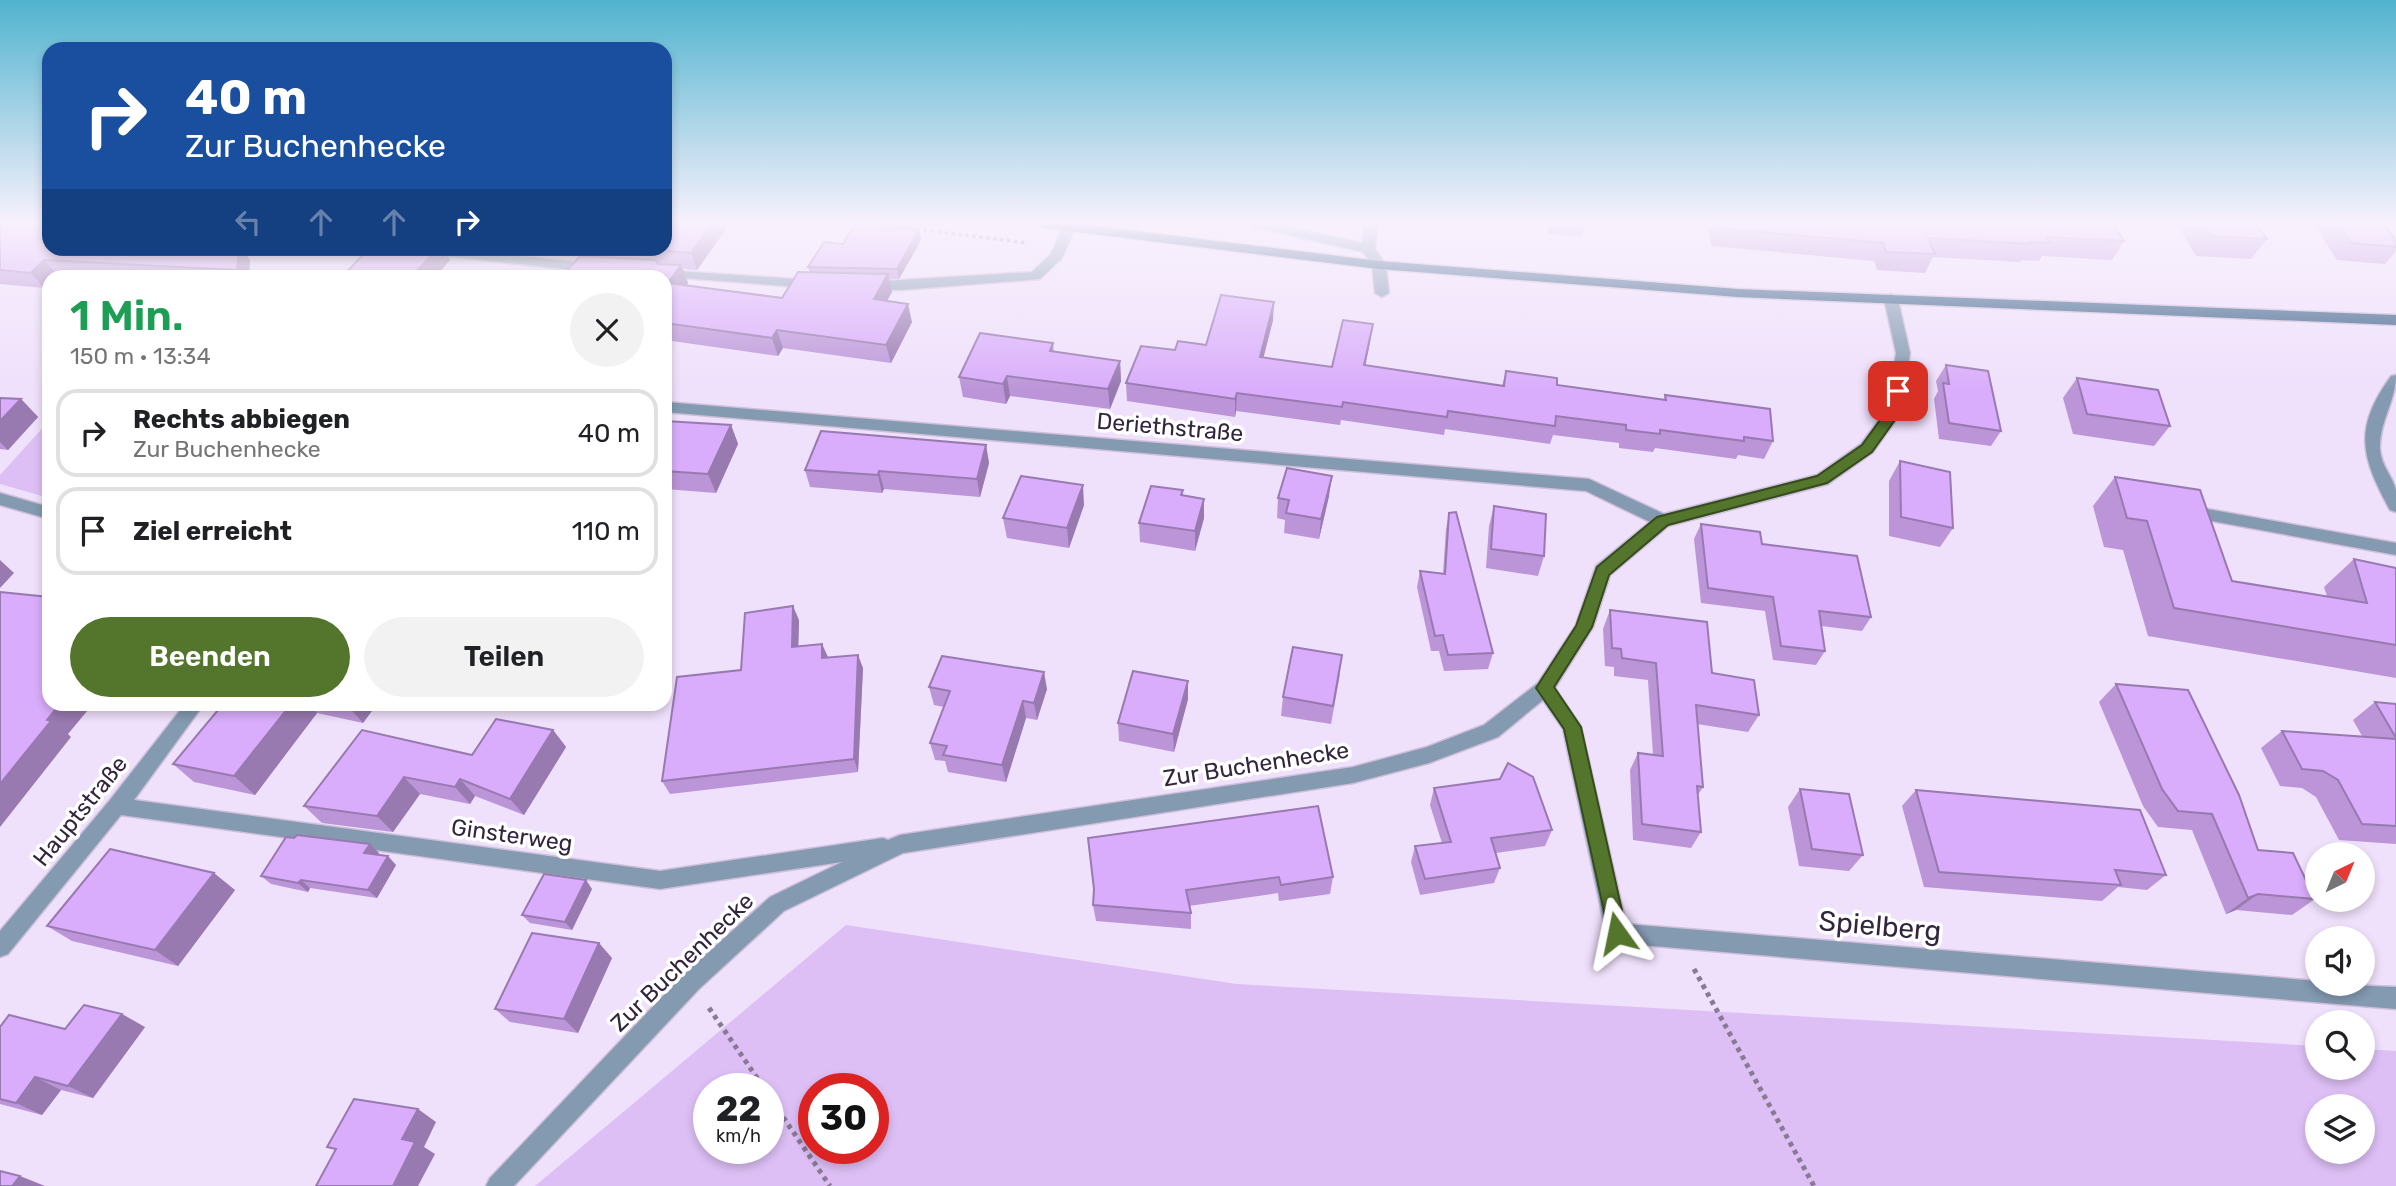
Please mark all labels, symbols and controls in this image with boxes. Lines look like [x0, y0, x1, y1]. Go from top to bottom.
text: 40 m [185, 68, 307, 126]
icon: right [70, 70, 161, 161]
text: Zur Buchenhecke [185, 127, 446, 165]
icon: left [229, 203, 267, 241]
icon: ahead [302, 203, 340, 241]
icon: ahead [375, 203, 413, 241]
icon: right [448, 203, 486, 241]
text: 1 Min. [70, 291, 183, 341]
button: close [570, 293, 644, 367]
text: 150 m · 13:34 [70, 342, 211, 370]
pin [1868, 361, 1928, 421]
icon: arrive [1879, 372, 1917, 410]
text: Rechts abbiegen [133, 404, 350, 435]
street label: Deriethstraße [1095, 407, 1245, 447]
icon: right [74, 414, 112, 452]
text: 40 m [578, 418, 640, 449]
text: Zur Buchenhecke [133, 435, 321, 463]
icon: arrive [74, 512, 112, 550]
text: Ziel erreicht [133, 516, 292, 547]
text: 110 m [572, 516, 640, 547]
button: Beenden [70, 617, 350, 697]
button: Teilen [364, 617, 644, 697]
street label: Zur Buchenhecke [1161, 735, 1351, 793]
street label: Hauptstraße [27, 750, 133, 872]
street label: Ginsterweg [450, 813, 574, 857]
north arrow [2305, 842, 2375, 912]
map controls [2305, 842, 2375, 1164]
street label: Zur Buchenhecke [605, 887, 759, 1037]
position arrow [1580, 896, 1654, 970]
street label: Spielberg [1817, 904, 1943, 948]
button: sound [2305, 926, 2375, 996]
button: search [2305, 1010, 2375, 1080]
speed limit sign: 30 [798, 1073, 889, 1164]
text: 22 [716, 1088, 761, 1130]
button: layers [2305, 1094, 2375, 1164]
text: km/h [716, 1125, 761, 1147]

